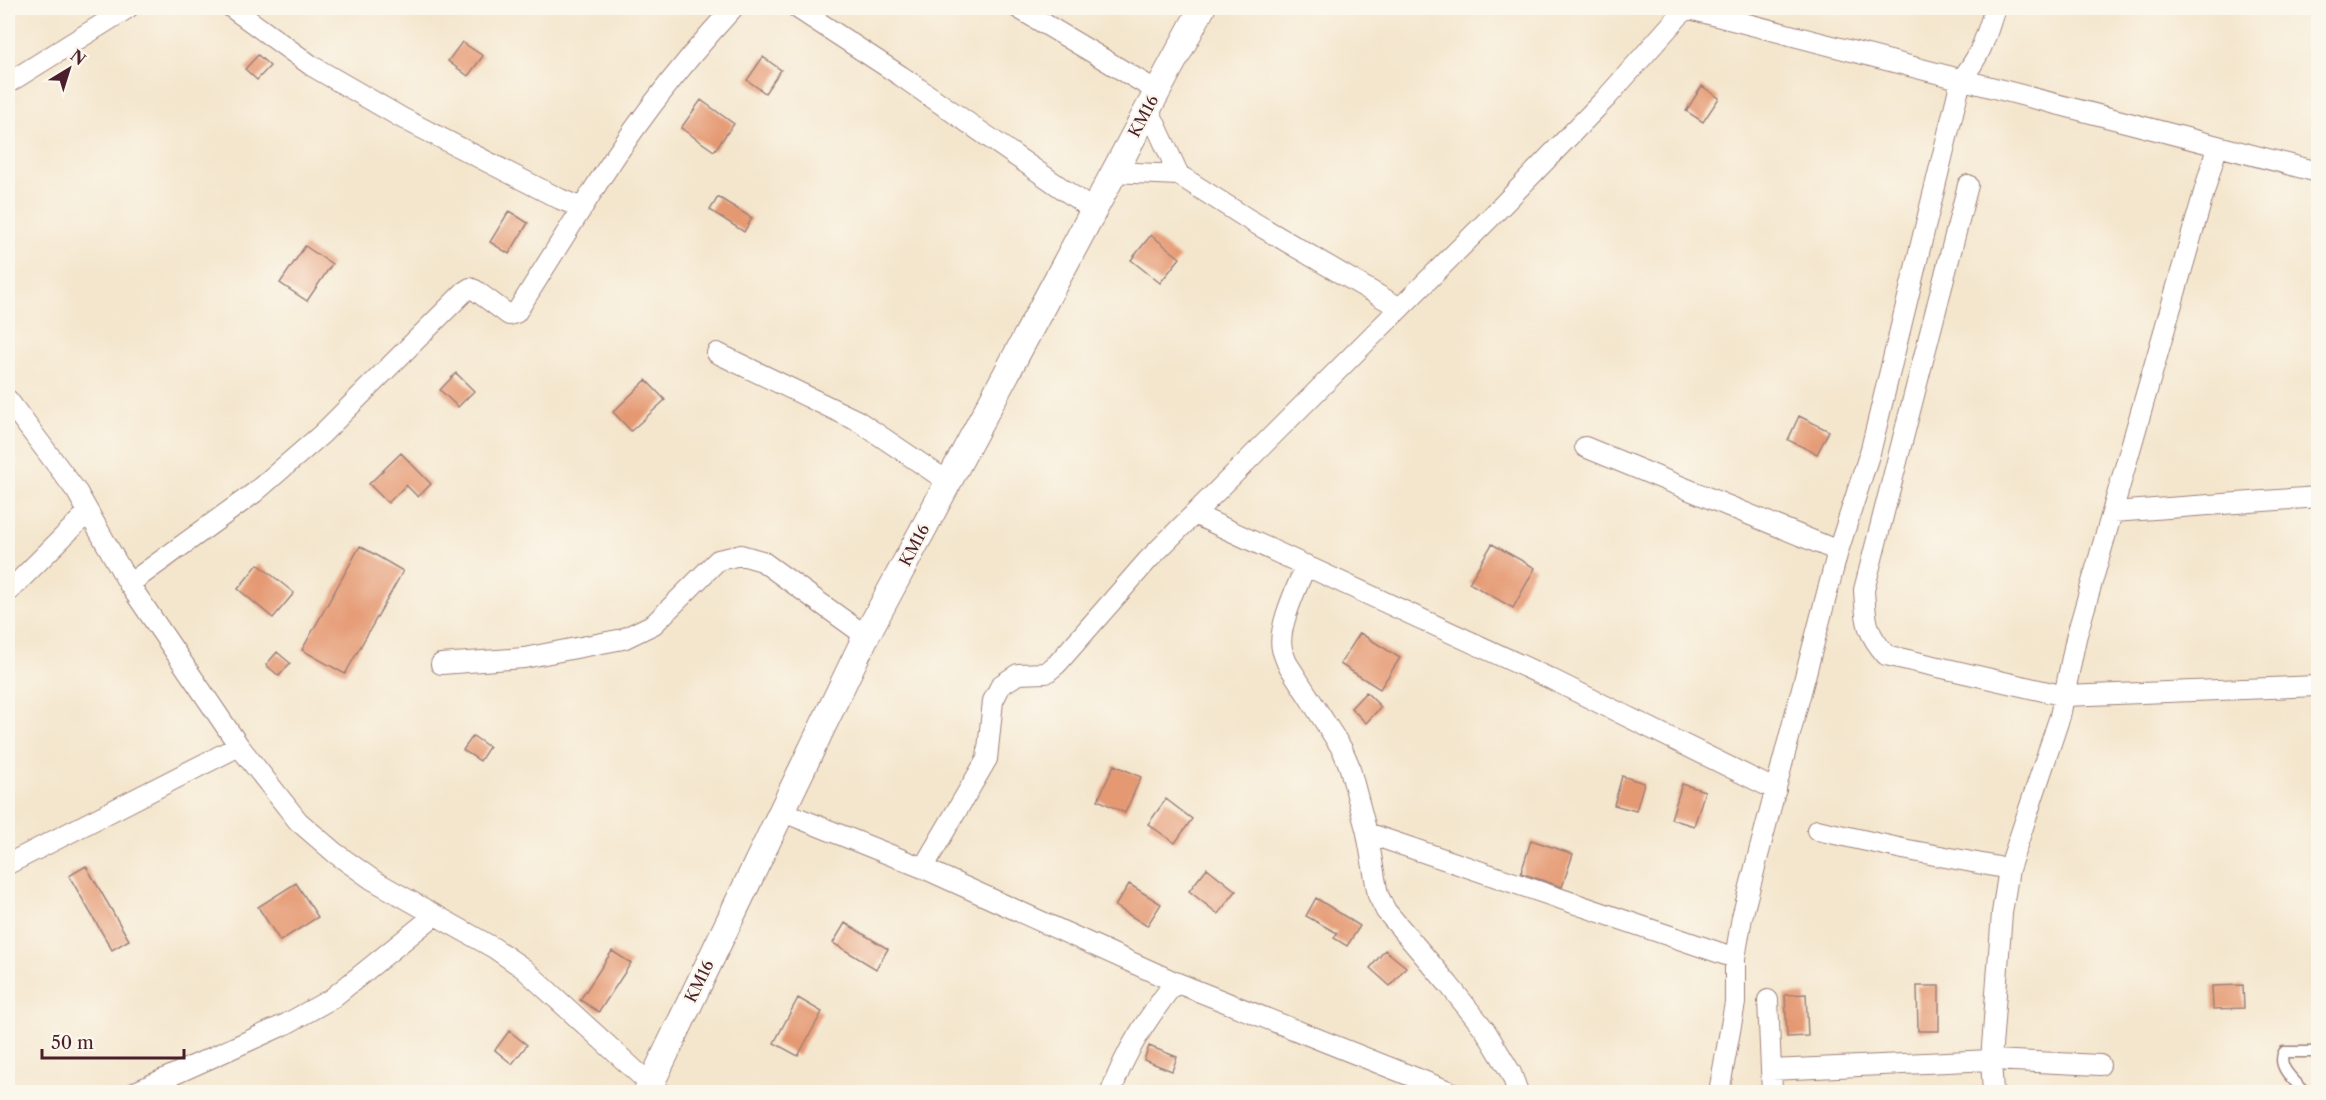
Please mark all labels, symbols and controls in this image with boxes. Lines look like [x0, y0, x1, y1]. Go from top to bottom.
north arrow [39, 39, 99, 99]
text: N [67, 45, 90, 69]
street label: KM16 [1124, 92, 1162, 140]
street label: KM16 [895, 521, 933, 569]
street label: KM16 [680, 957, 718, 1005]
scale bar [42, 1022, 184, 1060]
text: 50 m [51, 1032, 94, 1054]

